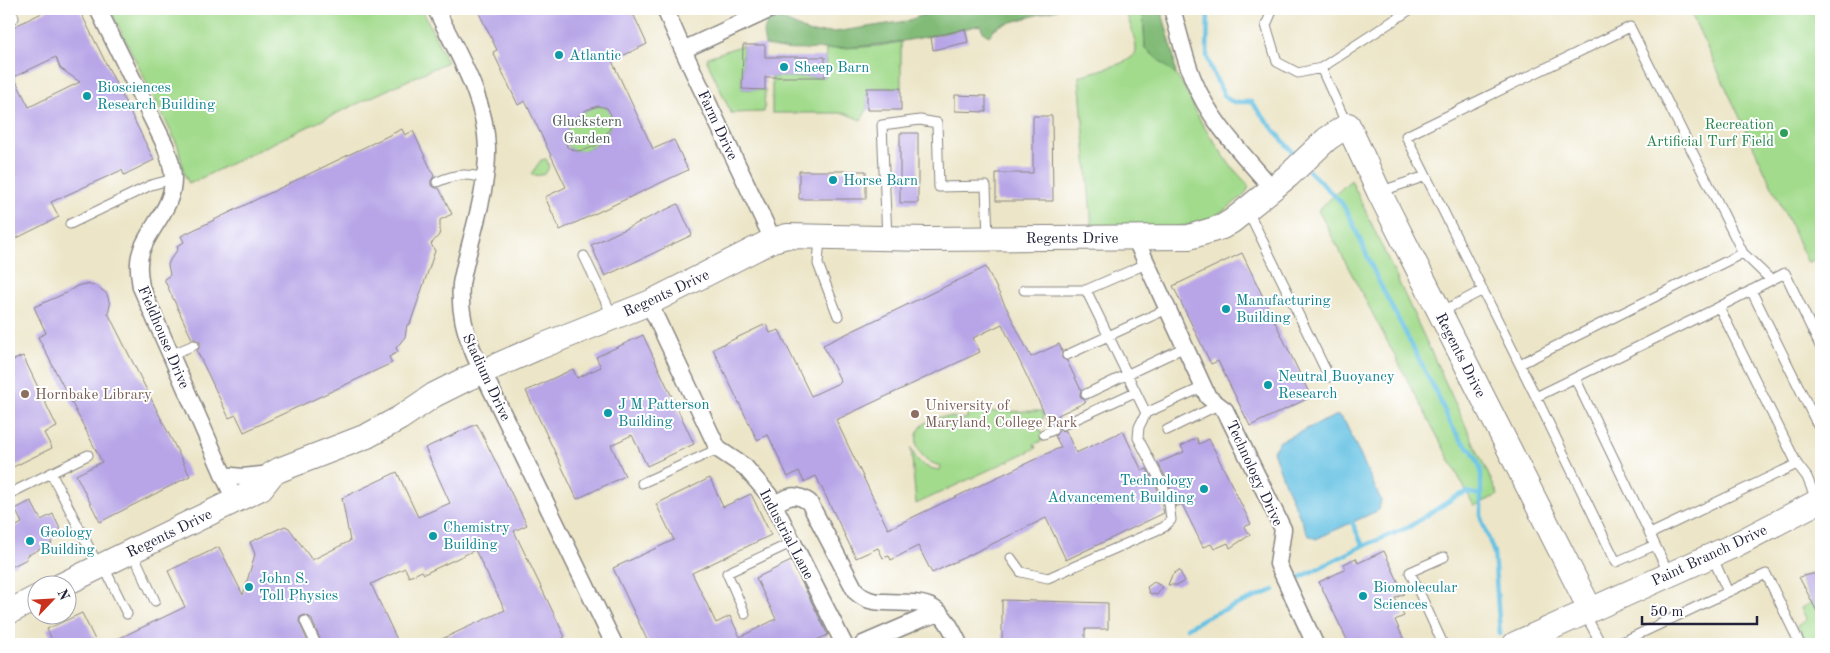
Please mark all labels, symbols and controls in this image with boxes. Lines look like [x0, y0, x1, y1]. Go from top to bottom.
marker: Atlantic [553, 49, 565, 61]
place label: Atlantic [569, 49, 622, 64]
marker: Sheep Barn [778, 61, 790, 73]
place label: Sheep Barn [794, 61, 869, 76]
place label: Biosciences Research Building [97, 81, 215, 113]
street label: Farm Drive [694, 89, 739, 163]
marker: Biosciences Research Building [81, 90, 93, 102]
park label: Gluckstern Garden [552, 115, 622, 147]
place label: Recreation Artificial Turf Field [1646, 118, 1774, 150]
marker: Recreation Artificial Turf Field [1778, 127, 1790, 139]
marker: Horse Barn [827, 174, 839, 186]
place label: Horse Barn [843, 174, 918, 189]
street label: Regents Drive [1026, 232, 1118, 247]
street label: Regents Drive [621, 268, 712, 321]
street label: Fieldhouse Drive [134, 284, 191, 391]
place label: Manufacturing Building [1236, 294, 1331, 326]
marker: Manufacturing Building [1220, 303, 1232, 315]
street label: Regents Drive [1432, 311, 1487, 400]
street label: Stadium Drive [459, 332, 512, 423]
place label: Neutral Buoyancy Research [1278, 370, 1395, 402]
marker: Neutral Buoyancy Research [1262, 379, 1274, 391]
marker: Hornbake Library [19, 388, 31, 400]
place label: Hornbake Library [35, 388, 152, 403]
place label: J M Patterson Building [618, 398, 710, 430]
place label: University of Maryland, College Park [925, 399, 1078, 431]
marker: J M Patterson Building [602, 407, 614, 419]
marker: University of Maryland, College Park [909, 408, 921, 420]
street label: Technology Drive [1223, 419, 1285, 529]
place label: Technology Advancement Building [1047, 474, 1194, 506]
marker: Technology Advancement Building [1198, 483, 1210, 495]
street label: Industrial Lane [756, 487, 816, 582]
street label: Regents Drive [125, 507, 215, 561]
place label: Chemistry Building [443, 521, 510, 553]
street label: Paint Branch Drive [1650, 523, 1770, 590]
place label: Geology Building [40, 526, 95, 558]
marker: Chemistry Building [427, 530, 439, 542]
marker: Geology Building [24, 535, 36, 547]
place label: John S. Toll Physics [259, 572, 338, 604]
north arrow [28, 576, 78, 626]
marker: John S. Toll Physics [243, 581, 255, 593]
place label: Biomolecular Sciences [1373, 581, 1457, 613]
text: N [54, 587, 72, 603]
marker: Biomolecular Sciences [1357, 590, 1369, 602]
scale bar [1642, 593, 1758, 625]
text: 50 m [1650, 605, 1684, 620]

